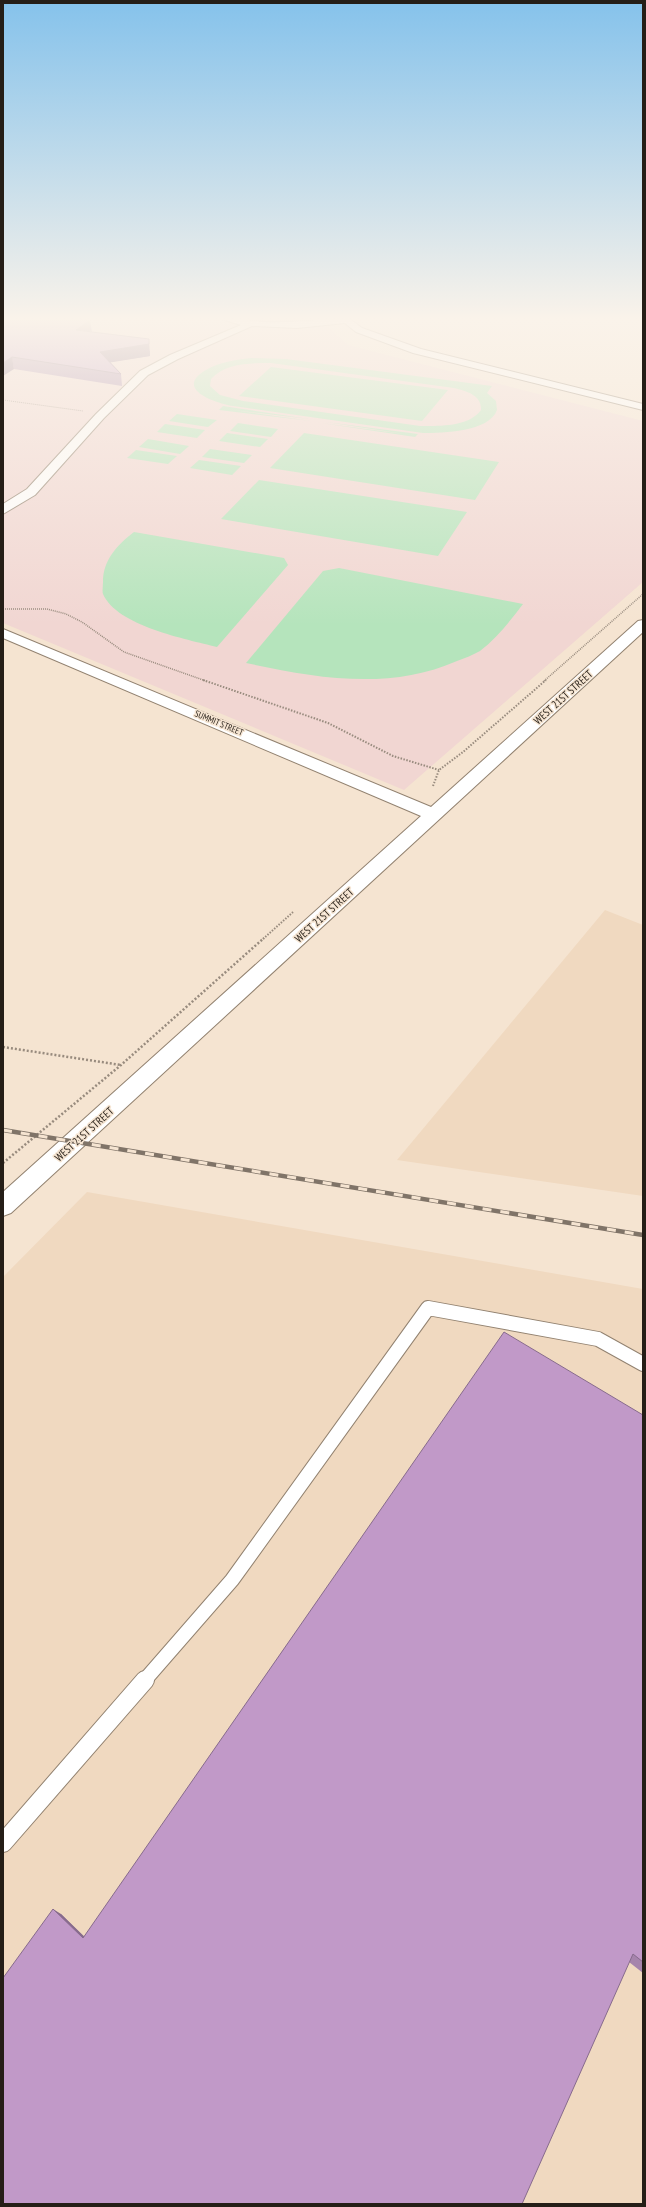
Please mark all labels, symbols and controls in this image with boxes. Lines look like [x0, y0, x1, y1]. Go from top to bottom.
street label: WEST 21ST STREET [531, 667, 595, 727]
street label: SUMMIT STREET [193, 707, 245, 738]
street label: WEST 21ST STREET [292, 885, 356, 945]
street label: WEST 21ST STREET [52, 1104, 116, 1164]

